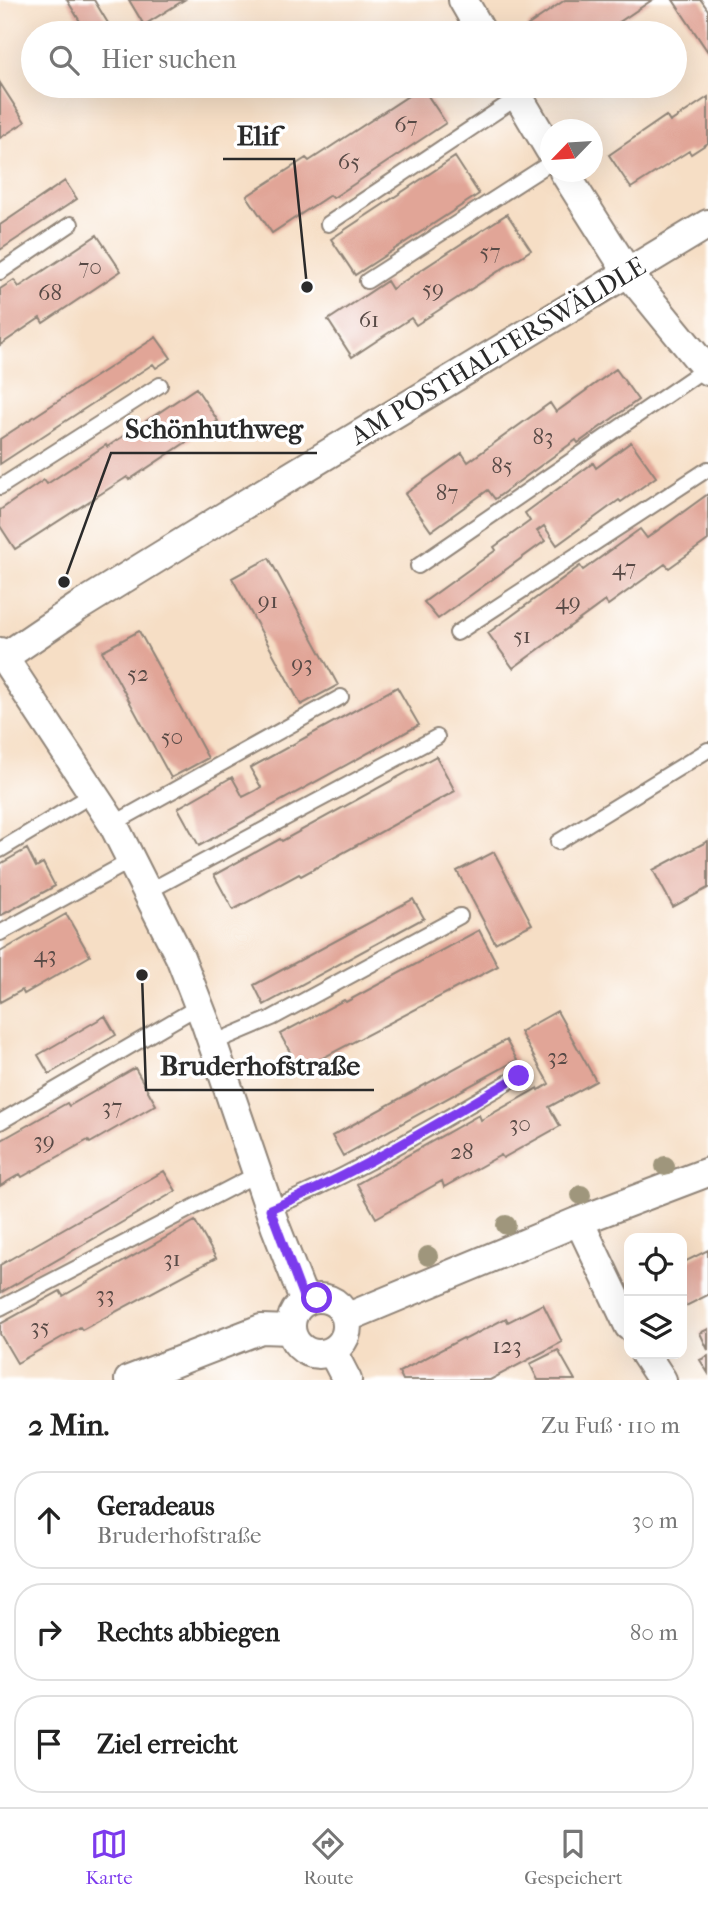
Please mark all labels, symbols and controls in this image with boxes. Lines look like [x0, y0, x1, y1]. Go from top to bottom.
search box [21, 21, 687, 98]
icon: search [45, 41, 83, 79]
text: Hier suchen [101, 44, 237, 75]
callout: Elif [223, 110, 294, 159]
house number: 67 [394, 111, 418, 138]
text: Elif [237, 119, 285, 152]
north arrow [540, 119, 603, 182]
house number: 65 [338, 148, 360, 175]
house number: 57 [479, 238, 501, 265]
street label: AM POSTHALTERSWÄLDLE [344, 250, 651, 452]
house number: 70 [78, 253, 102, 280]
house number: 59 [422, 275, 444, 302]
house number: 68 [38, 279, 62, 306]
house number: 61 [359, 306, 379, 333]
callout: Schönhuthweg [111, 404, 317, 453]
text: Schönhuthweg [125, 412, 304, 445]
house number: 83 [533, 423, 554, 450]
house number: 85 [491, 452, 513, 479]
house number: 87 [436, 479, 458, 506]
house number: 47 [612, 554, 636, 581]
house number: 91 [258, 587, 278, 614]
house number: 49 [555, 588, 581, 615]
house number: 51 [513, 622, 531, 649]
house number: 93 [291, 650, 313, 677]
house number: 52 [127, 660, 149, 687]
house number: 50 [161, 723, 183, 750]
house number: 43 [33, 941, 57, 968]
callout: Bruderhofstraße [146, 1041, 374, 1090]
house number: 32 [547, 1043, 569, 1070]
text: Bruderhofstraße [160, 1049, 360, 1082]
route end [503, 1060, 534, 1091]
house number: 37 [102, 1093, 122, 1120]
house number: 30 [509, 1110, 531, 1137]
house number: 39 [33, 1127, 55, 1154]
house number: 28 [450, 1138, 474, 1165]
map controls [624, 1233, 687, 1359]
button: locate [624, 1233, 687, 1296]
house number: 31 [163, 1245, 181, 1272]
house number: 33 [96, 1281, 114, 1308]
route start [301, 1282, 332, 1313]
button: layers [624, 1296, 687, 1359]
house number: 35 [30, 1313, 50, 1340]
house number: 123 [492, 1332, 522, 1359]
text: 2 Min. [28, 1408, 109, 1443]
text: Zu Fuß · 110 m [541, 1412, 680, 1439]
text: Geradeaus [97, 1491, 215, 1522]
icon: ahead [30, 1501, 68, 1539]
text: 30 m [632, 1507, 678, 1534]
text: Bruderhofstraße [97, 1522, 261, 1549]
icon: right [30, 1613, 68, 1651]
text: Rechts abbiegen [97, 1617, 280, 1648]
text: 80 m [630, 1619, 678, 1646]
icon: arrive [30, 1725, 68, 1763]
text: Ziel erreicht [97, 1729, 238, 1760]
tab: Karte [85, 1825, 133, 1889]
tab: Route [304, 1825, 353, 1889]
tab: Gespeichert [524, 1825, 623, 1889]

